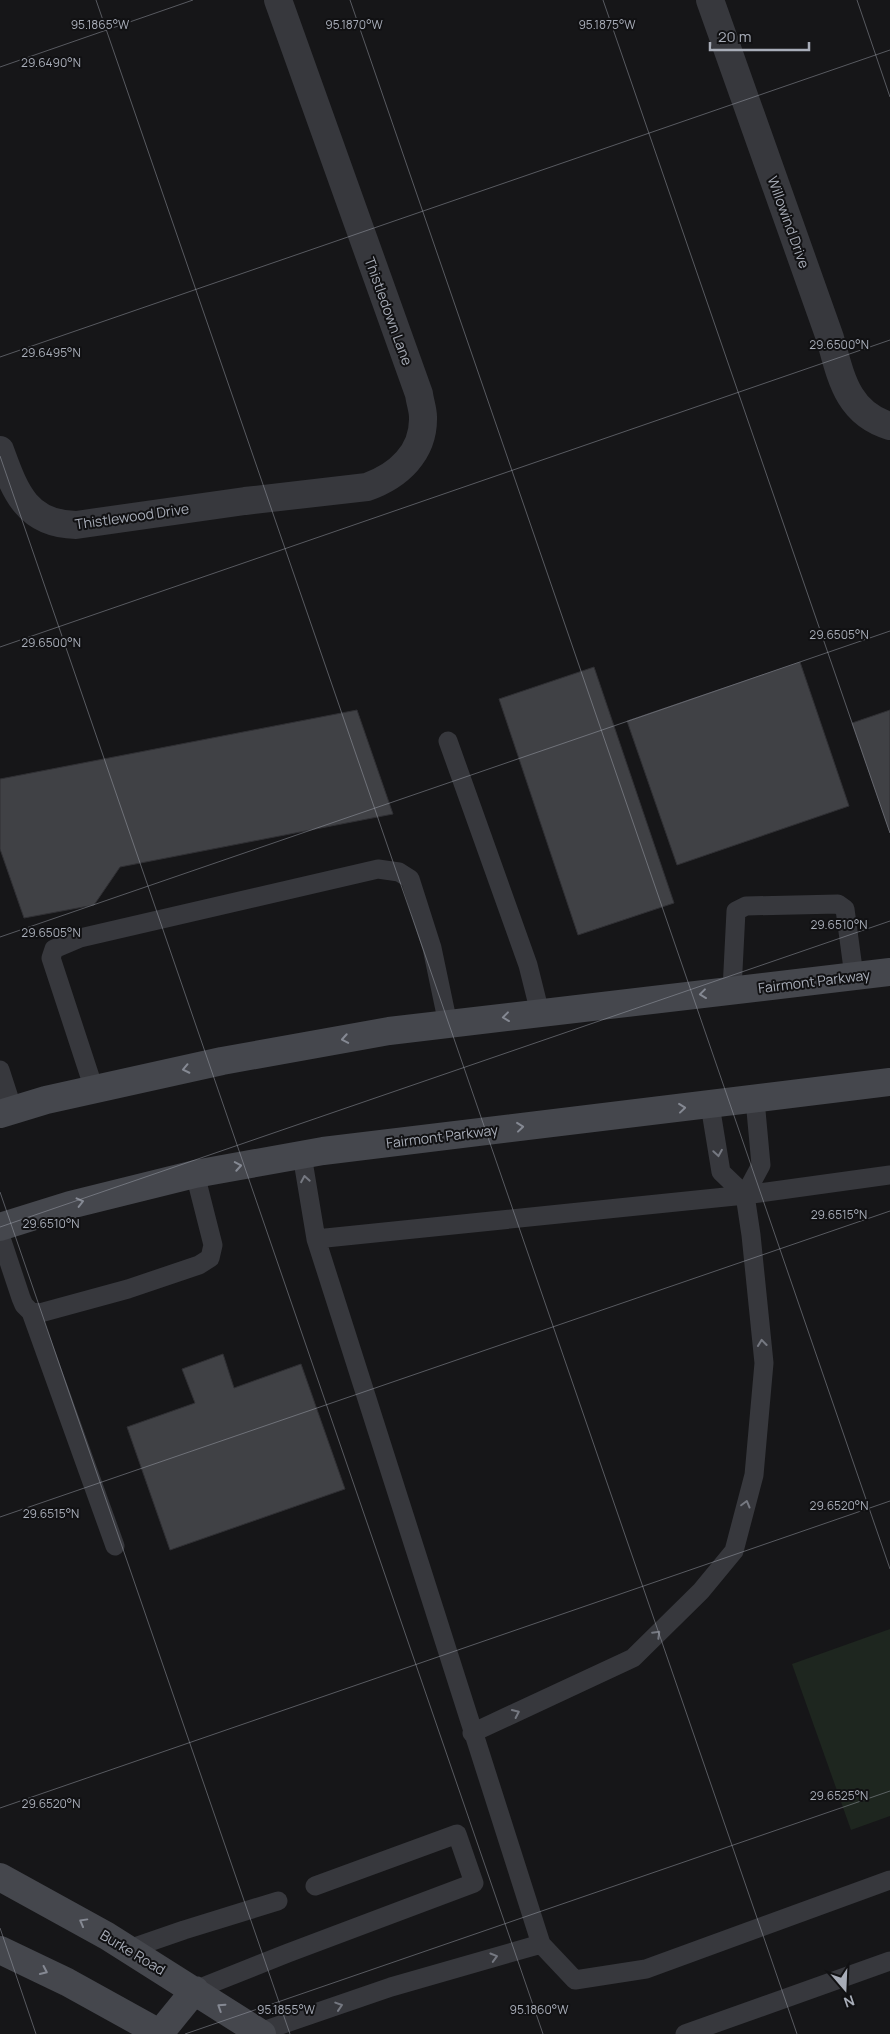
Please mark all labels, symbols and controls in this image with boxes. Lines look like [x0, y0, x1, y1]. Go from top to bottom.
text: 95.1865°W [71, 16, 130, 33]
text: 95.1870°W [325, 16, 384, 33]
text: 95.1875°W [578, 16, 636, 33]
scale bar [710, 20, 809, 52]
text: 20 m [718, 26, 751, 47]
text: 29.6490°N [21, 54, 81, 71]
street label: Willowind Drive [764, 173, 814, 271]
street label: Thistledown Lane [361, 254, 417, 368]
text: 29.6500°N [809, 336, 869, 353]
text: 29.6495°N [21, 344, 81, 361]
street label: Thistlewood Drive [74, 499, 190, 533]
text: 29.6505°N [809, 626, 869, 643]
text: 29.6500°N [21, 634, 81, 651]
text: 29.6510°N [810, 916, 868, 933]
text: 29.6505°N [21, 924, 81, 941]
street label: Fairmont Parkway [757, 965, 872, 997]
one-way arrow [698, 988, 706, 999]
one-way arrow [502, 1011, 510, 1022]
one-way arrow [341, 1033, 350, 1044]
one-way arrow [181, 1063, 190, 1074]
one-way arrow [678, 1103, 686, 1114]
street label: Fairmont Parkway [385, 1120, 500, 1152]
one-way arrow [517, 1122, 525, 1133]
one-way arrow [712, 1150, 723, 1158]
one-way arrow [234, 1162, 243, 1172]
one-way arrow [301, 1174, 311, 1183]
one-way arrow [75, 1198, 83, 1208]
text: 29.6515°N [811, 1206, 867, 1223]
text: 29.6510°N [22, 1215, 80, 1232]
one-way arrow [757, 1338, 768, 1346]
text: 29.6520°N [810, 1497, 868, 1514]
one-way arrow [741, 1500, 751, 1508]
text: 29.6515°N [23, 1505, 79, 1522]
one-way arrow [651, 1631, 660, 1640]
one-way arrow [511, 1708, 520, 1719]
text: 29.6525°N [810, 1787, 868, 1804]
text: 29.6520°N [22, 1795, 80, 1812]
one-way arrow [79, 1919, 88, 1929]
street label: Burke Road [97, 1925, 169, 1979]
one-way arrow [490, 1953, 498, 1963]
north arrow [820, 1964, 870, 2014]
one-way arrow [39, 1965, 48, 1975]
text: N [842, 1991, 857, 2012]
text: 95.1855°W [257, 2001, 316, 2018]
text: 95.1860°W [509, 2001, 569, 2018]
one-way arrow [335, 2002, 343, 2012]
one-way arrow [218, 2004, 227, 2014]

